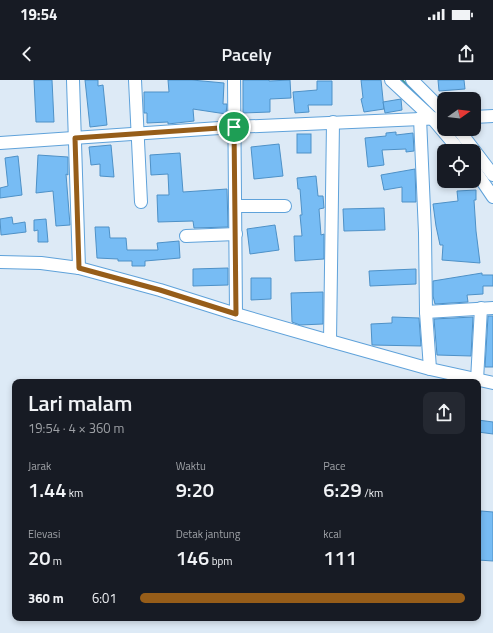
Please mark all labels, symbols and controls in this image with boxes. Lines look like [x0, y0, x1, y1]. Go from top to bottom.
text: 19:54 [20, 3, 57, 26]
text: Pacely [221, 41, 272, 68]
icon: back [16, 43, 38, 65]
icon: share [455, 43, 477, 65]
north arrow [437, 92, 481, 136]
map controls [437, 92, 481, 188]
pin [217, 110, 251, 144]
icon: arrive [223, 116, 245, 138]
button: locate [437, 144, 481, 188]
text: Lari malam [28, 386, 132, 420]
button: share [423, 392, 465, 434]
text: 19:54 · 4 × 360 m [28, 418, 124, 438]
text: Jarak [28, 458, 51, 474]
text: Waktu [176, 458, 206, 474]
text: Pace [323, 458, 346, 474]
text: 1.44 [28, 474, 66, 505]
text: 9:20 [176, 474, 214, 505]
text: 6:29 [323, 474, 362, 505]
text: km [66, 485, 83, 501]
text: /km [362, 485, 383, 501]
text: Elevasi [28, 526, 60, 542]
text: Detak jantung [176, 526, 240, 542]
text: kcal [323, 526, 341, 542]
text: 20 [28, 542, 50, 573]
text: 146 [176, 542, 209, 573]
text: 111 [323, 542, 357, 573]
text: m [50, 553, 62, 569]
text: bpm [209, 553, 232, 569]
text: 360 m [28, 588, 64, 608]
text: 6:01 [92, 588, 117, 608]

